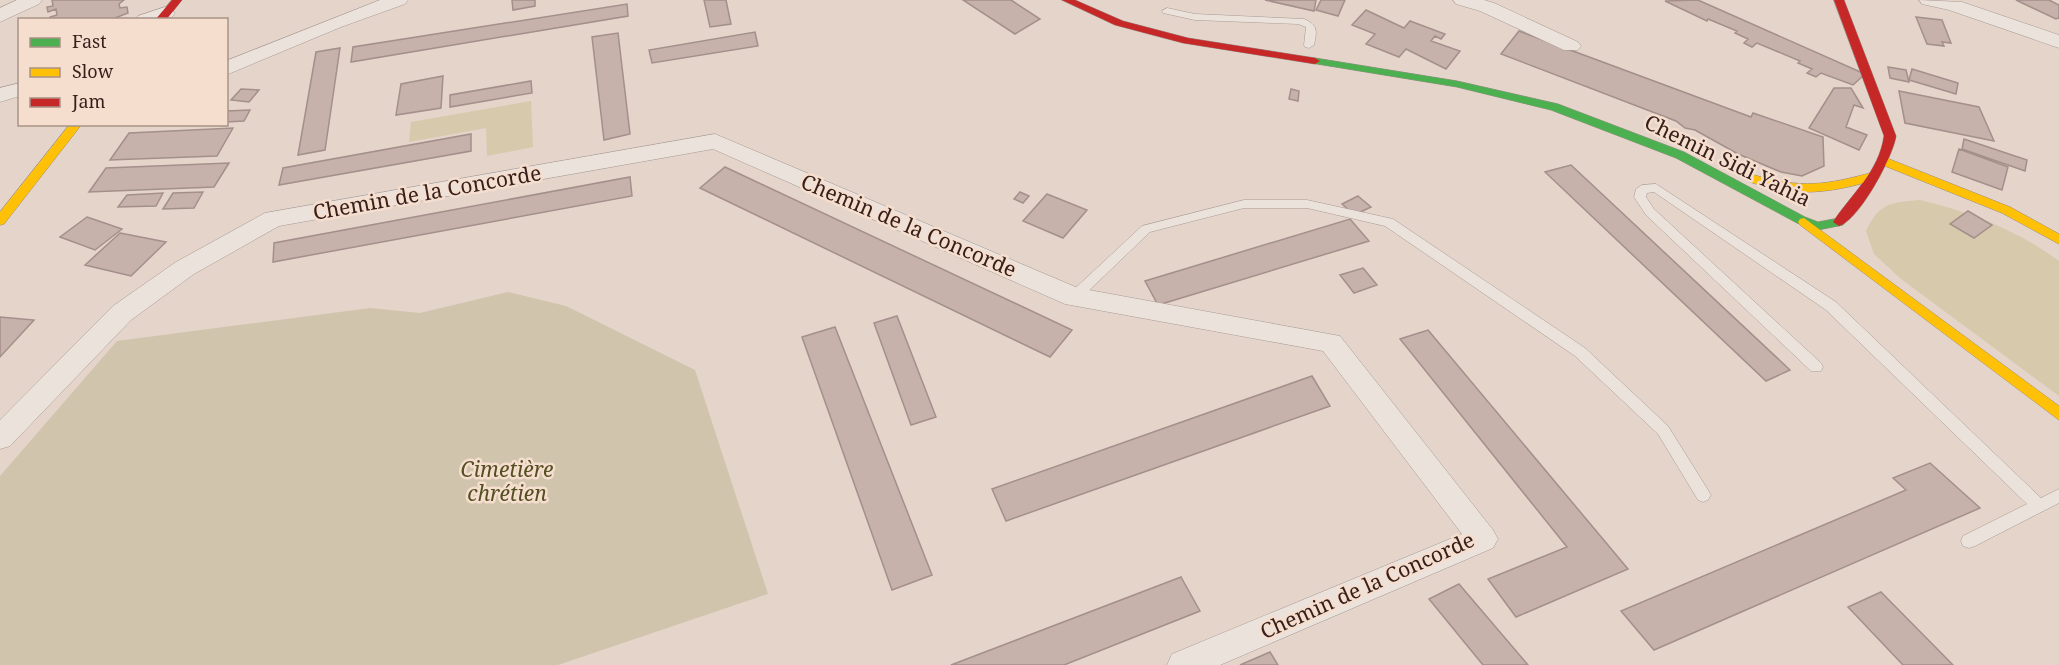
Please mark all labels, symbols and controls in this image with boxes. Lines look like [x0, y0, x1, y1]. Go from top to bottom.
legend [18, 18, 228, 126]
text: Fast [72, 29, 107, 53]
text: Slow [72, 59, 114, 83]
text: Jam [71, 89, 106, 113]
street label: Chemin Sidi Yahia [1640, 108, 1816, 212]
street label: Chemin de la Concorde [311, 158, 543, 226]
street label: Chemin de la Concorde [797, 167, 1021, 283]
park label: Cimetière chrétien [461, 455, 553, 507]
street label: Chemin de la Concorde [1256, 525, 1478, 645]

